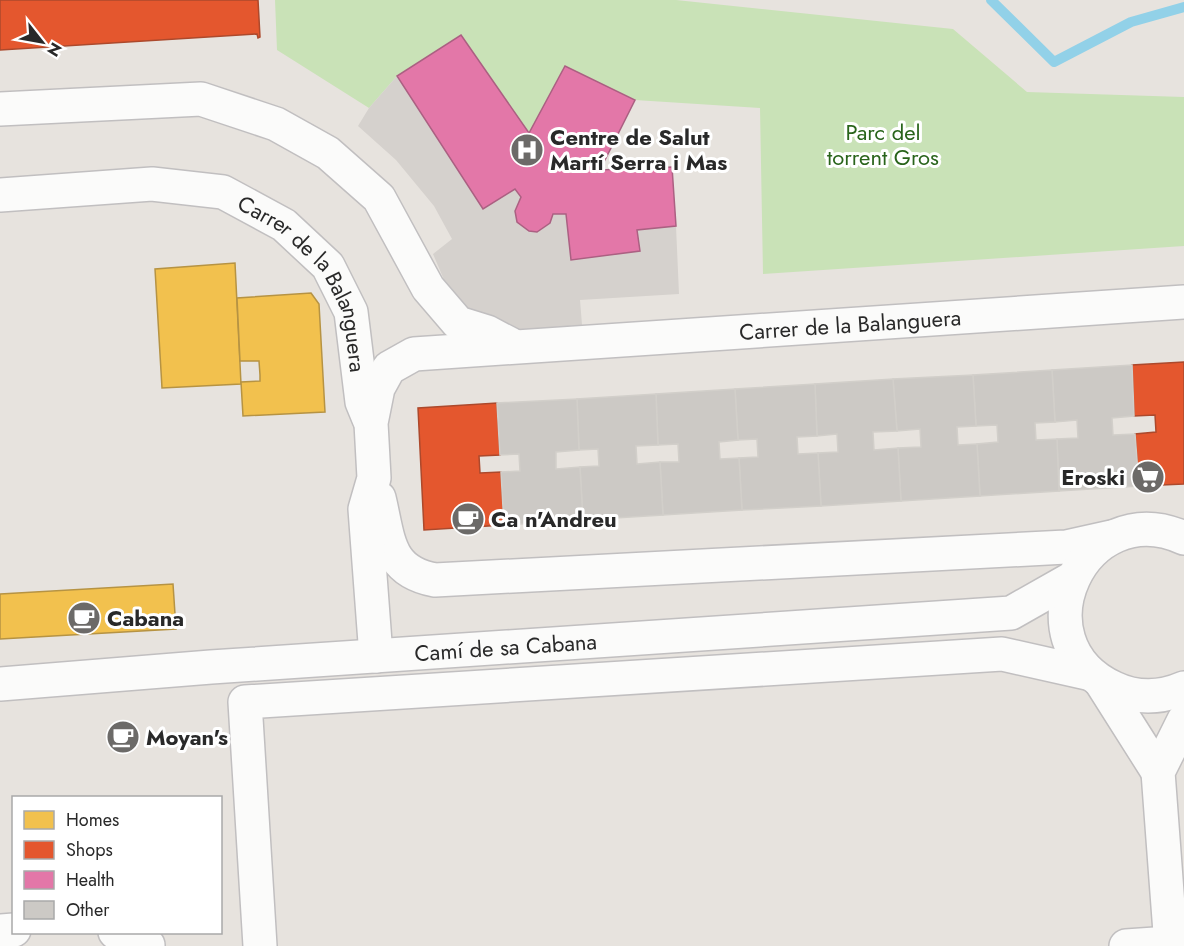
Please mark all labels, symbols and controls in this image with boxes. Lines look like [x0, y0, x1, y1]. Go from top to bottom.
north arrow [12, 12, 72, 72]
text: N [41, 38, 68, 61]
park label: Parc del torrent Gros [827, 116, 939, 173]
place label: Centre de Salut Martí Serra i Mas [550, 121, 727, 178]
hospital icon: Centre de Salut Martí Serra i Mas [509, 132, 545, 168]
street label: Carrer de la Balanguera [232, 187, 374, 374]
street label: Carrer de la Balanguera [738, 301, 962, 348]
supermarket icon: Eroski [1130, 459, 1166, 495]
place label: Eroski [1061, 461, 1125, 493]
cafe icon: Ca n'Andreu [450, 501, 486, 537]
place label: Ca n'Andreu [491, 503, 617, 535]
cafe icon: Cabana [66, 600, 102, 636]
place label: Cabana [107, 602, 184, 634]
street label: Camí de sa Cabana [413, 625, 598, 669]
cafe icon: Moyan's [105, 719, 141, 755]
place label: Moyan's [146, 721, 228, 753]
legend [12, 796, 222, 934]
text: Homes [66, 807, 119, 833]
text: Shops [66, 837, 113, 863]
text: Health [66, 867, 115, 893]
text: Other [66, 897, 110, 923]

